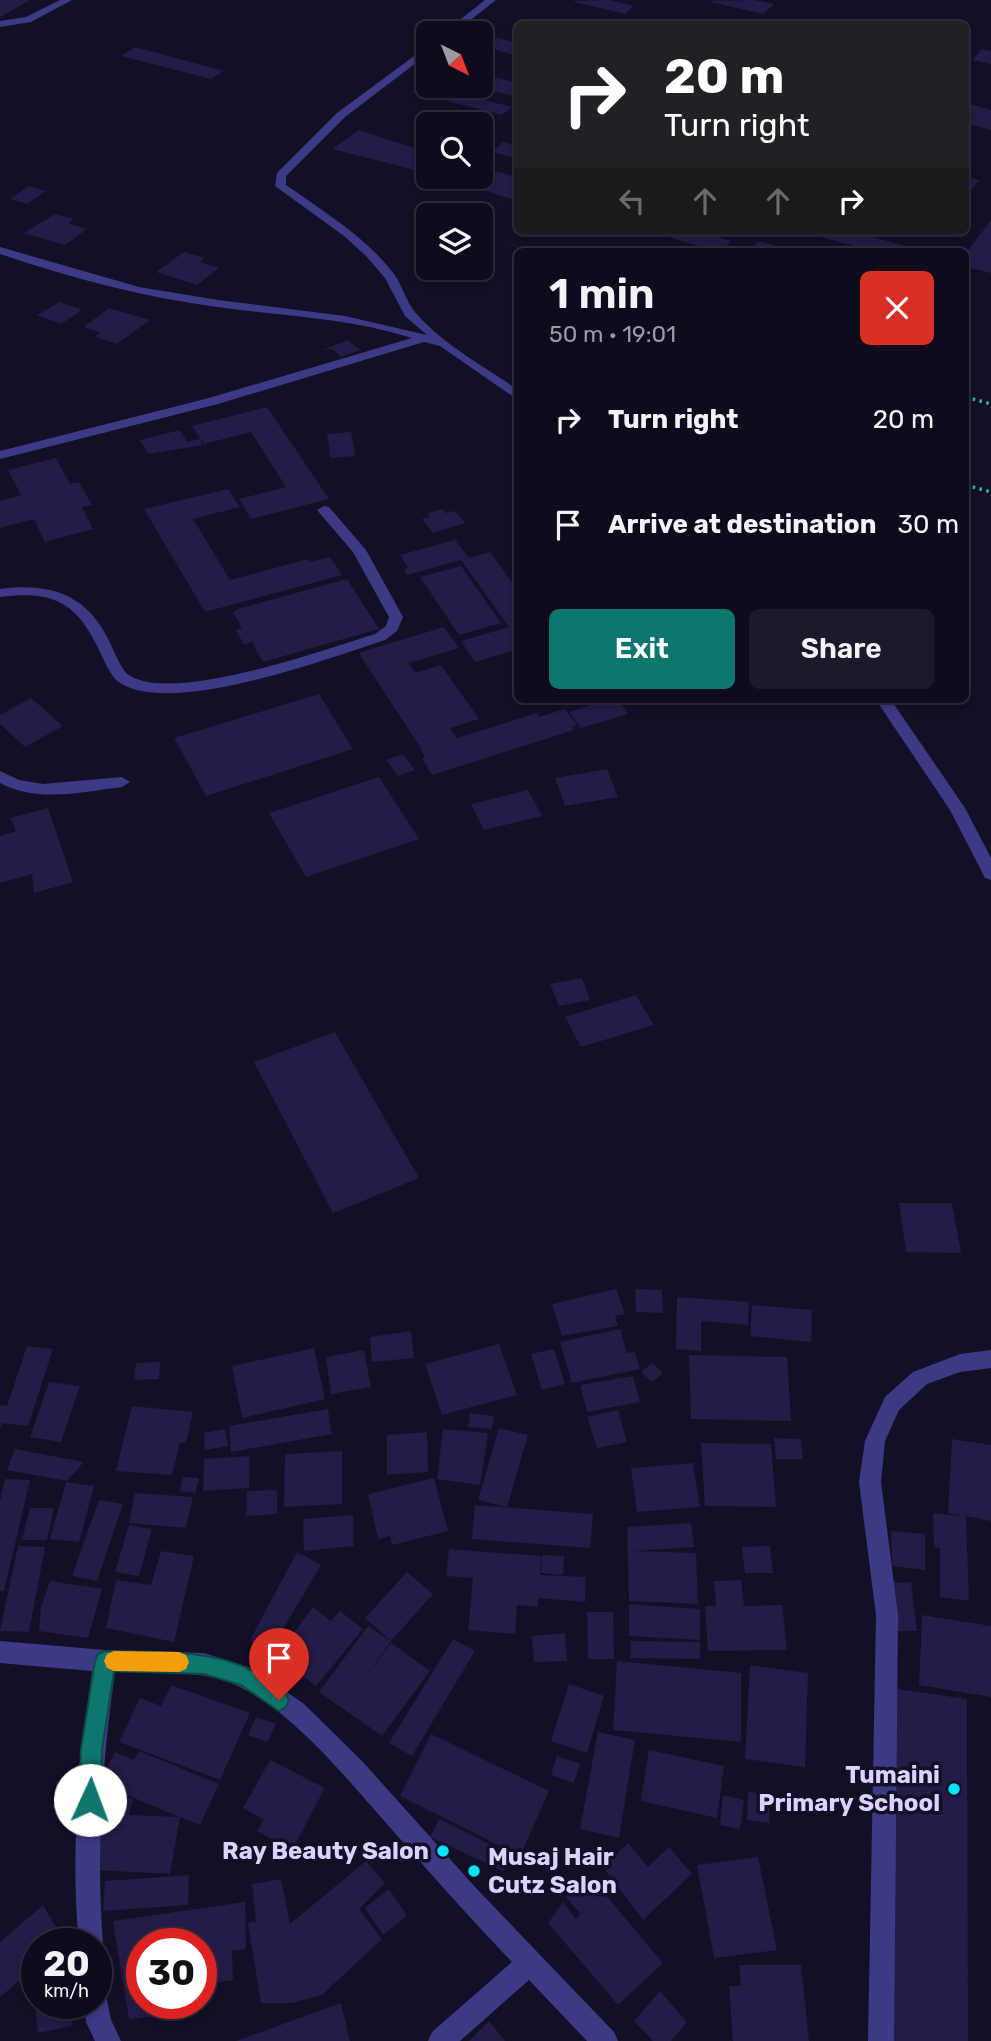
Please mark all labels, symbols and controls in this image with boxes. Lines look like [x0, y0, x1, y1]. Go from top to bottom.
north arrow [416, 21, 494, 98]
map controls [416, 21, 493, 280]
text: 20 m [664, 47, 785, 105]
icon: right [549, 49, 640, 140]
text: Turn right [664, 106, 809, 144]
button: search [416, 112, 493, 189]
icon: left [613, 182, 651, 220]
icon: ahead [686, 182, 724, 220]
icon: ahead [759, 182, 797, 220]
icon: right [832, 182, 870, 220]
button: layers [416, 203, 493, 280]
text: 1 min [549, 269, 655, 319]
button: close [860, 271, 934, 345]
text: 50 m · 19:01 [549, 320, 676, 348]
icon: right [549, 401, 587, 439]
text: Turn right [608, 404, 738, 435]
text: 20 m [873, 404, 934, 435]
icon: arrive [549, 506, 587, 544]
text: Arrive at destination [608, 509, 876, 540]
text: 30 m [897, 509, 959, 540]
button: Exit [549, 609, 735, 689]
button: Share [749, 609, 934, 689]
pin [249, 1628, 309, 1700]
icon: arrive [260, 1639, 298, 1677]
place label: Tumaini Primary School [758, 1761, 940, 1817]
position arrow [53, 1763, 127, 1837]
marker: Tumaini Primary School [946, 1781, 962, 1797]
place label: Ray Beauty Salon [222, 1837, 429, 1865]
marker: Ray Beauty Salon [435, 1843, 451, 1859]
place label: Musaj Hair Cutz Salon [488, 1843, 617, 1899]
marker: Musaj Hair Cutz Salon [466, 1863, 482, 1879]
speed limit sign: 30 [126, 1928, 217, 2019]
text: 20 [43, 1943, 90, 1985]
text: km/h [44, 1980, 89, 2002]

